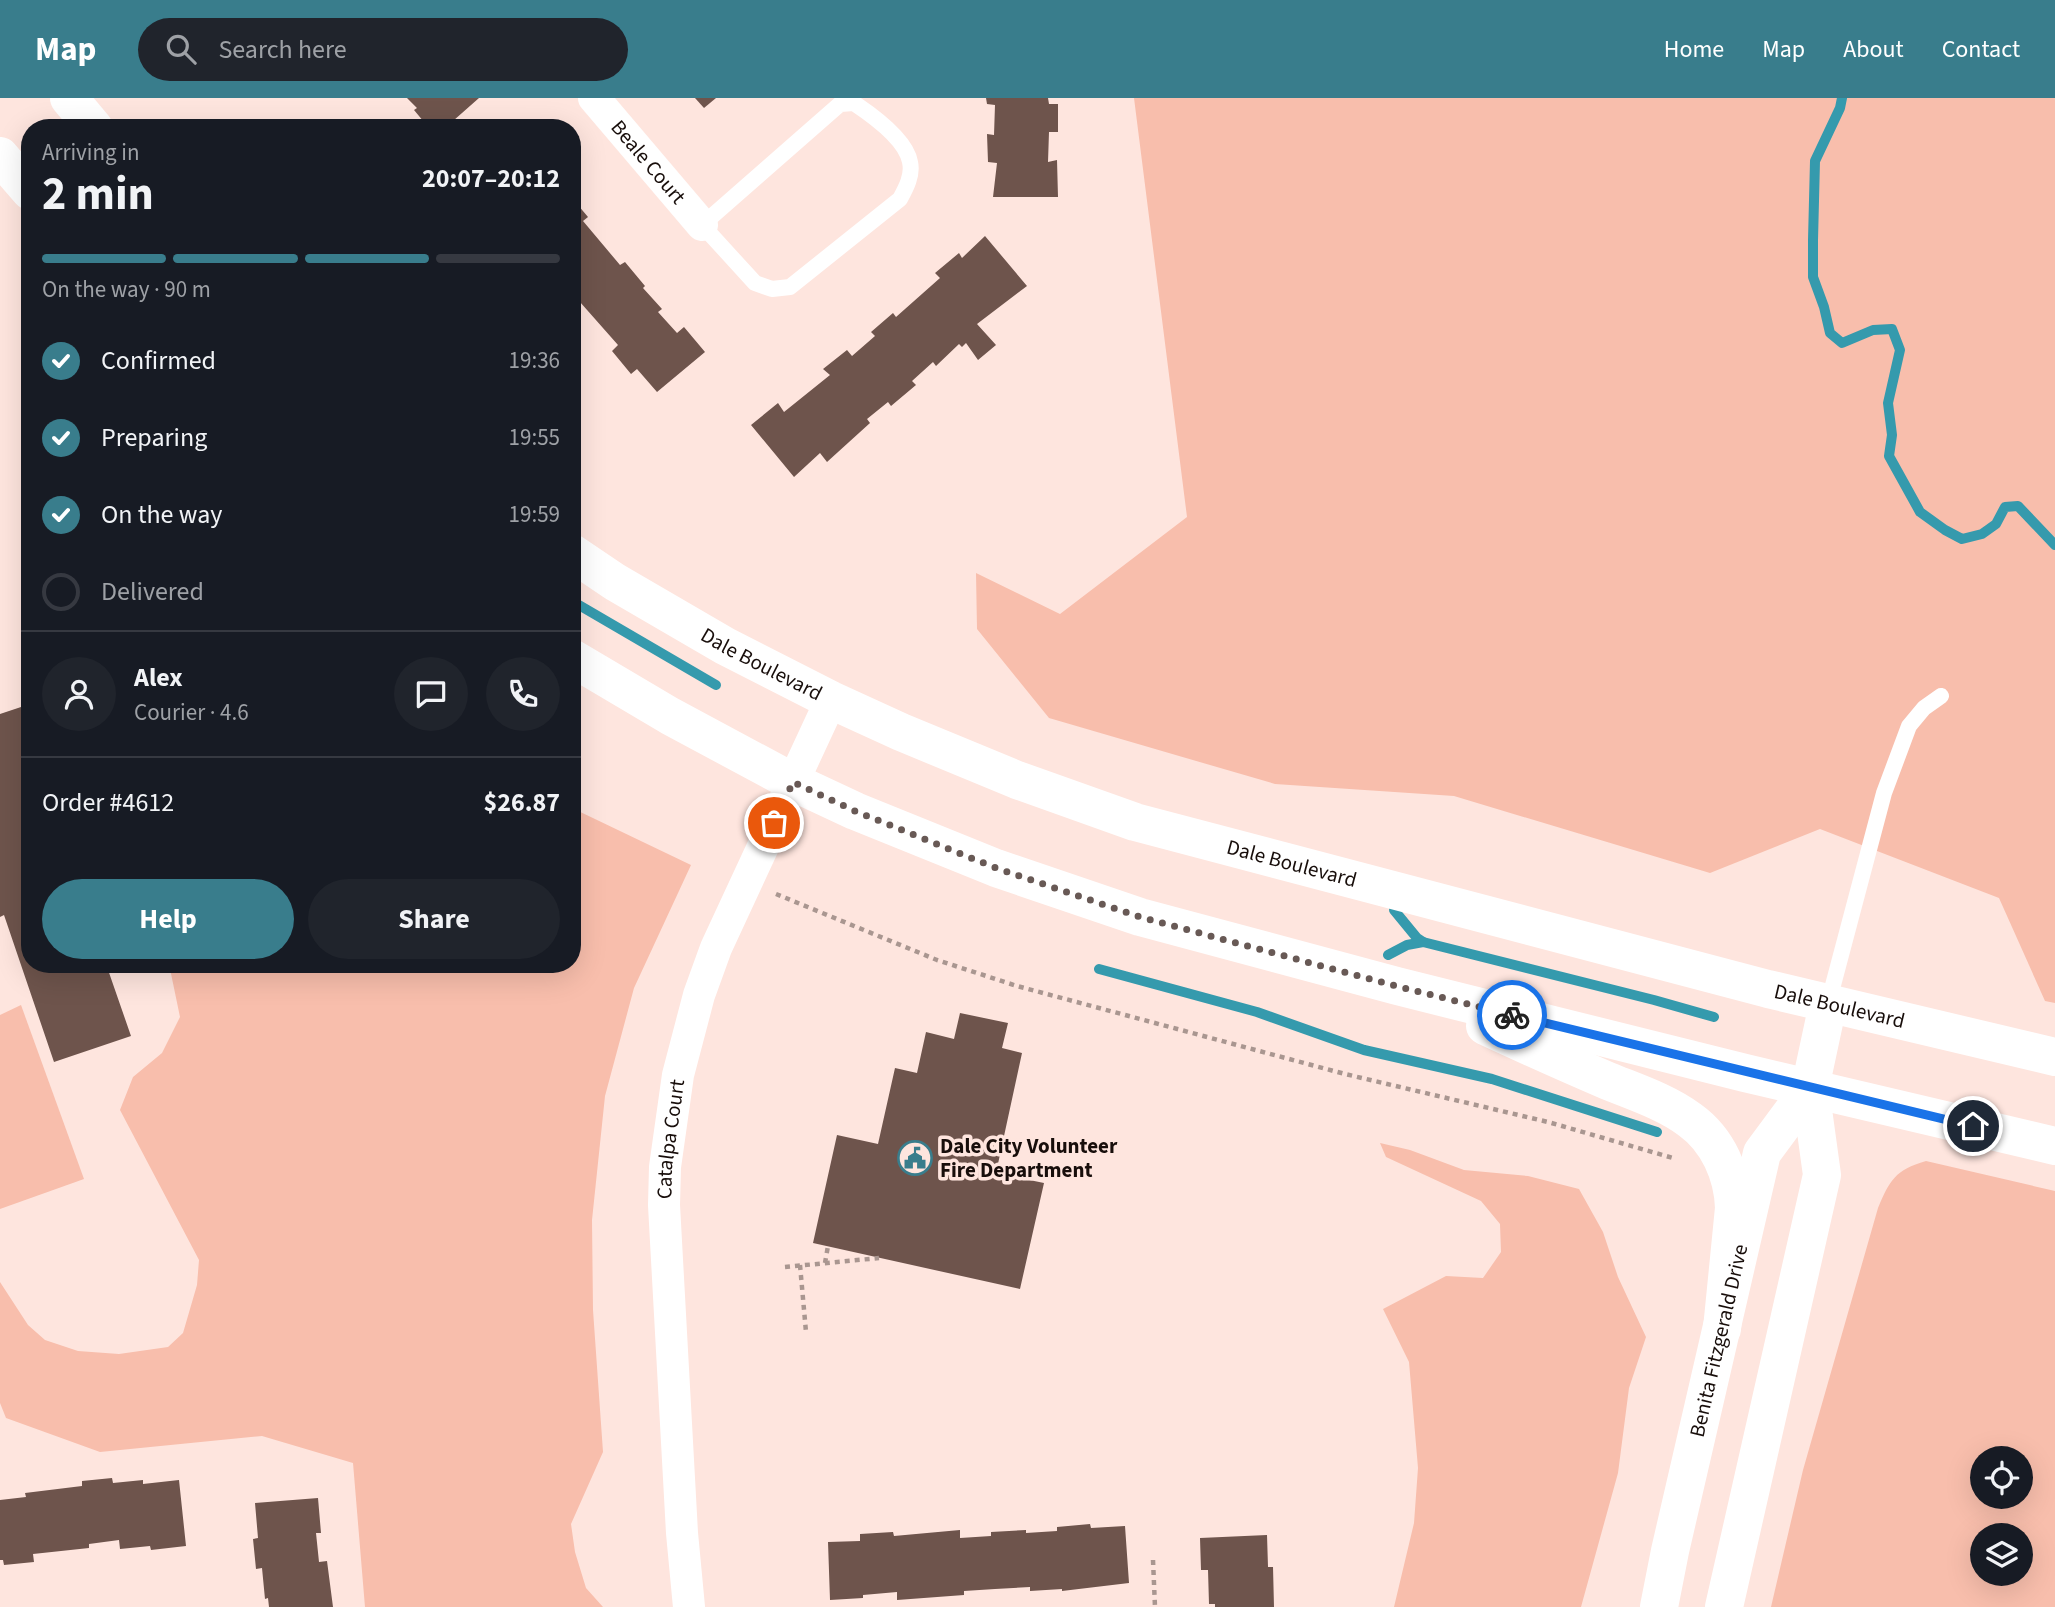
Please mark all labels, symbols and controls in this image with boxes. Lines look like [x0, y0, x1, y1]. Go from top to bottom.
search box [138, 18, 628, 81]
text: Map [35, 26, 96, 73]
icon: search [162, 30, 200, 68]
text: Search here [218, 31, 347, 68]
text: Home [1664, 32, 1724, 67]
text: Map [1762, 32, 1805, 67]
text: About [1843, 32, 1904, 67]
text: Contact [1942, 32, 2020, 67]
street label: Beale Court [604, 113, 693, 211]
text: Arriving in [42, 136, 140, 169]
text: 20:07–20:12 [422, 160, 560, 197]
text: 2 min [42, 162, 154, 227]
text: On the way · 90 m [42, 273, 211, 306]
icon: check [42, 342, 80, 380]
text: Confirmed [101, 342, 216, 379]
text: 19:36 [509, 344, 560, 377]
icon: check [42, 419, 80, 457]
text: Preparing [101, 419, 207, 456]
text: 19:55 [509, 421, 560, 454]
icon: check [42, 496, 80, 534]
text: On the way [101, 496, 222, 533]
text: 19:59 [509, 498, 560, 531]
text: Delivered [101, 573, 204, 610]
street label: Dale Boulevard [695, 620, 828, 708]
button: person [42, 657, 116, 731]
button: chat [394, 657, 468, 731]
button: phone [486, 657, 560, 731]
text: Alex [134, 659, 183, 696]
text: Courier · 4.6 [134, 696, 249, 729]
text: Order #4612 [42, 784, 174, 821]
text: $26.87 [484, 784, 560, 821]
pin [744, 793, 804, 853]
icon: bag [755, 804, 793, 842]
street label: Dale Boulevard [1224, 832, 1360, 895]
button: Help [42, 879, 294, 959]
button: Share [308, 879, 560, 959]
street label: Dale Boulevard [1771, 976, 1908, 1036]
courier [1477, 980, 1547, 1050]
icon: bike [1493, 996, 1531, 1034]
street label: Catalpa Court [649, 1077, 692, 1199]
pin [1943, 1096, 2003, 1156]
icon: home [1954, 1107, 1992, 1145]
place label: Dale City Volunteer Fire Department [940, 1131, 1118, 1185]
public building icon: Dale City Volunteer Fire Department [896, 1139, 934, 1177]
street label: Benita Fitzgerald Drive [1682, 1241, 1755, 1440]
map controls [1970, 1446, 2033, 1586]
button: locate [1970, 1446, 2033, 1509]
button: layers [1970, 1523, 2033, 1586]

